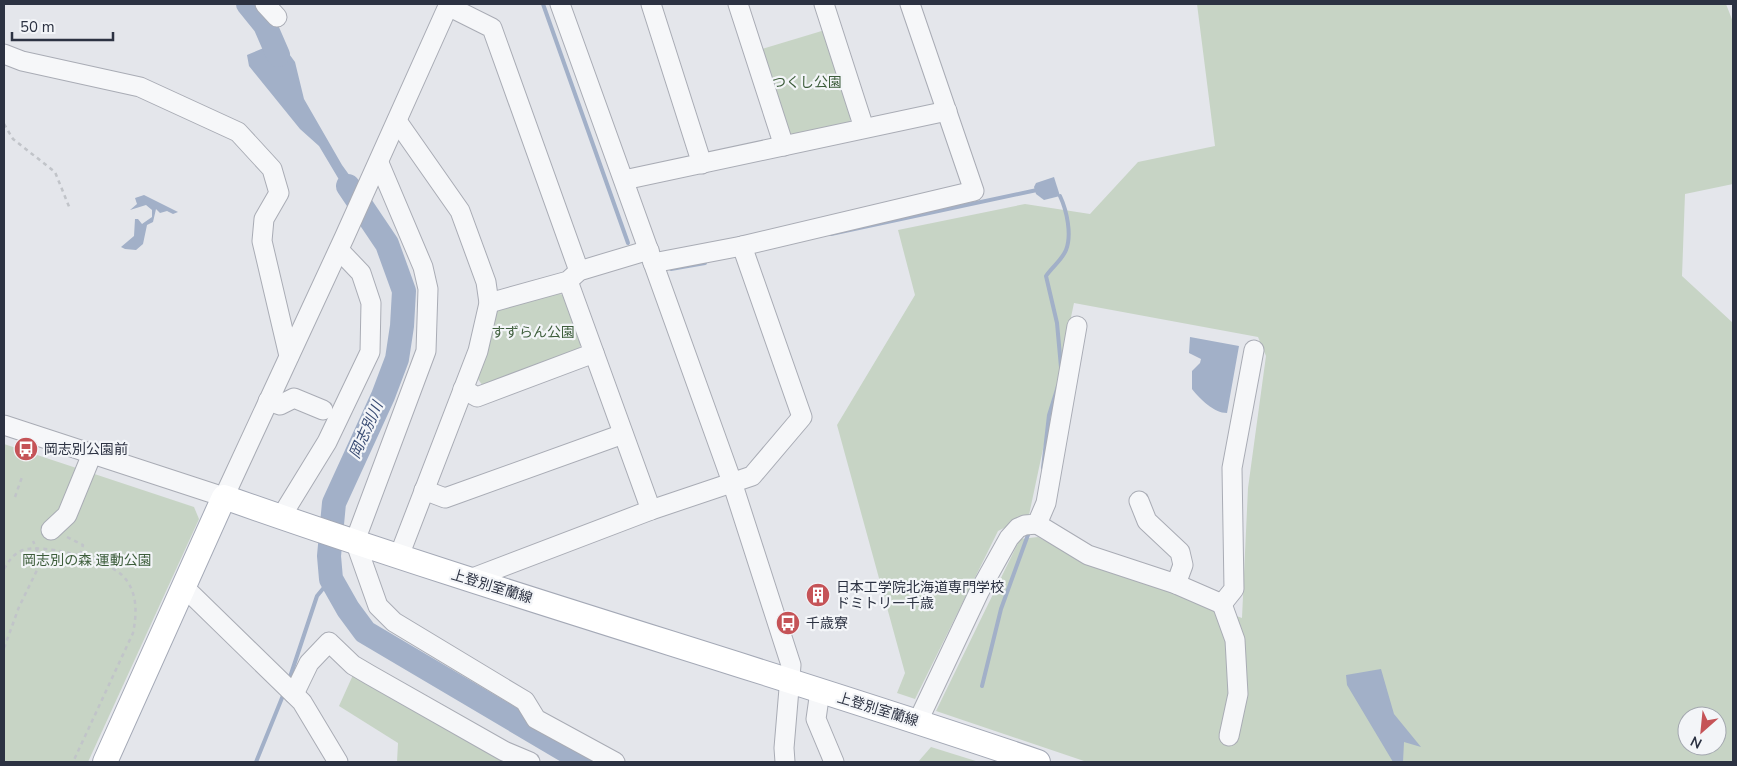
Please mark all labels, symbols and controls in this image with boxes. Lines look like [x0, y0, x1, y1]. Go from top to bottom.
scale bar [12, 10, 114, 42]
text: 50 m [20, 17, 55, 37]
park label: つくし公園 [772, 73, 842, 92]
park label: すずらん公園 [491, 323, 575, 342]
water label: 岡志別川 [345, 397, 388, 461]
bus stop icon: 岡志別公園前 [13, 436, 39, 462]
place label: 岡志別公園前 [44, 440, 128, 459]
park label: 岡志別の森 運動公園 [22, 551, 152, 570]
street label: 上登別室蘭線 [449, 565, 535, 608]
place label: 日本工学院北海道専門学校 ドミトリー千歳 [836, 578, 1004, 613]
building icon: 日本工学院北海道専門学校 ドミトリー千歳 [805, 582, 831, 608]
bus stop icon: 千歳寮 [775, 610, 801, 636]
place label: 千歳寮 [806, 614, 848, 633]
street label: 上登別室蘭線 [835, 688, 921, 731]
north arrow [1677, 706, 1727, 756]
text: N [1687, 731, 1705, 753]

